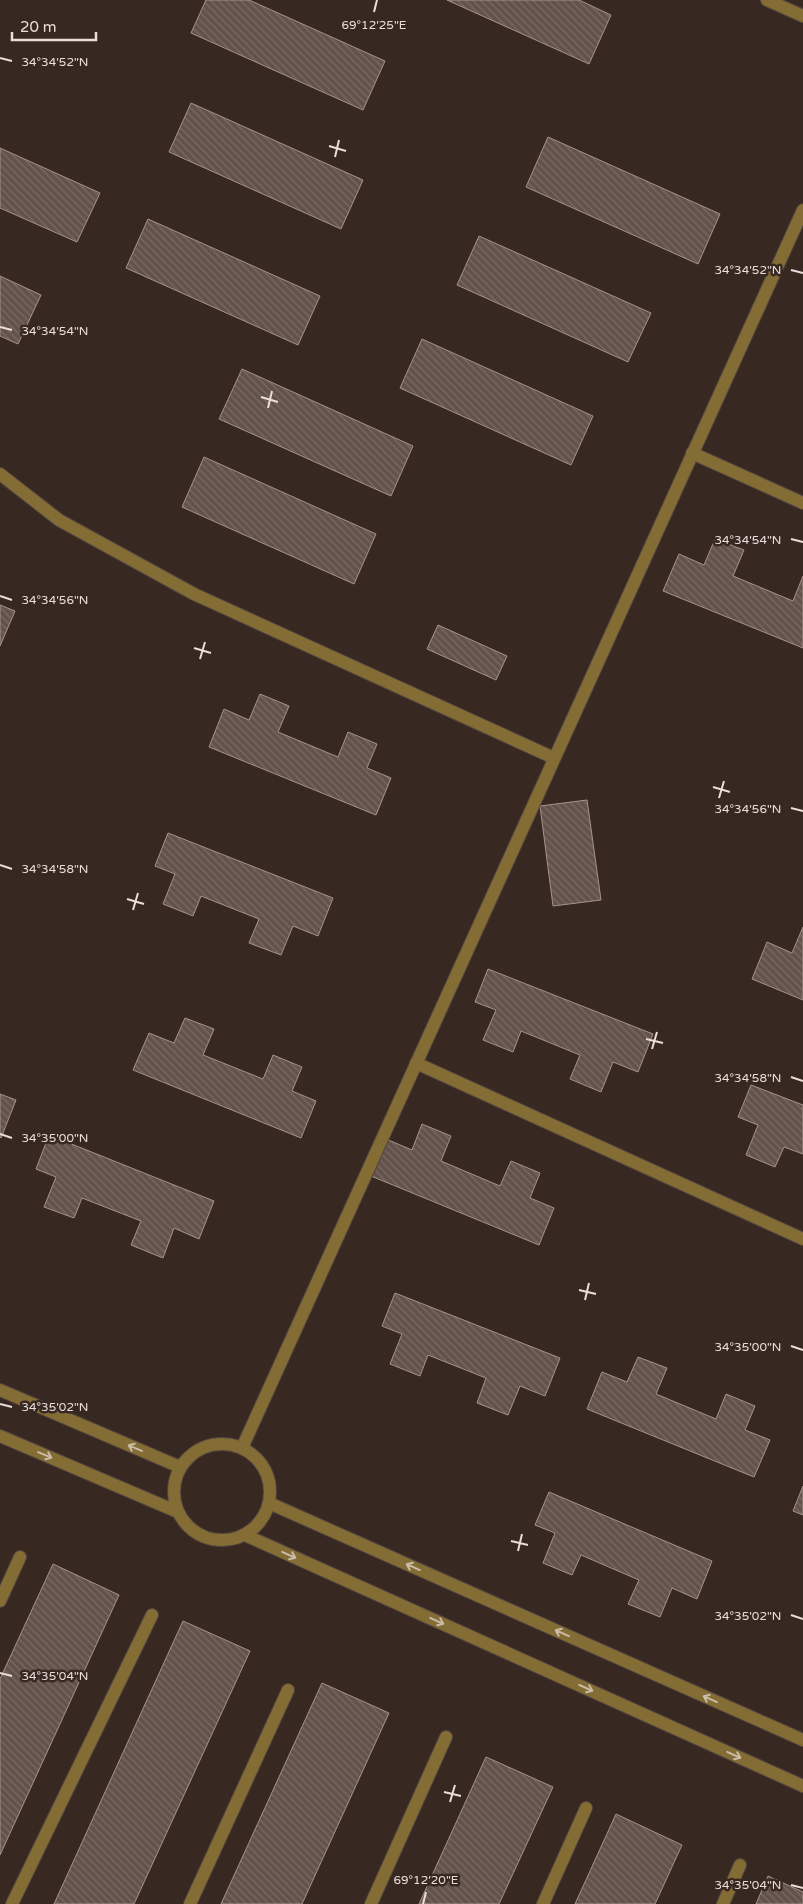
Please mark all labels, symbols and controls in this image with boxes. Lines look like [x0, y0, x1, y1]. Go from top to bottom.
scale bar [12, 10, 96, 42]
text: 20 m [20, 18, 57, 36]
text: 69°12'25"E [341, 18, 407, 32]
text: 34°34'52"N [22, 55, 89, 69]
text: 34°34'52"N [715, 263, 782, 277]
text: 34°34'54"N [22, 324, 89, 338]
text: 34°34'54"N [715, 533, 782, 547]
text: 34°34'56"N [22, 593, 89, 607]
text: 34°34'56"N [715, 802, 782, 816]
text: 34°34'58"N [22, 862, 89, 876]
text: 34°34'58"N [715, 1071, 782, 1085]
text: 34°35'00"N [22, 1131, 89, 1145]
text: 34°35'00"N [715, 1340, 782, 1354]
text: 34°35'02"N [22, 1400, 89, 1414]
one-way arrow [128, 1442, 143, 1452]
one-way arrow [37, 1451, 52, 1461]
one-way arrow [281, 1550, 296, 1560]
one-way arrow [406, 1561, 421, 1571]
text: 34°35'02"N [715, 1609, 782, 1623]
one-way arrow [429, 1617, 444, 1627]
one-way arrow [555, 1627, 570, 1637]
text: 34°35'04"N [22, 1669, 89, 1683]
one-way arrow [578, 1684, 593, 1693]
one-way arrow [703, 1693, 718, 1703]
one-way arrow [726, 1750, 741, 1760]
text: 69°12'20"E [393, 1873, 459, 1887]
text: 34°35'04"N [715, 1878, 782, 1892]

